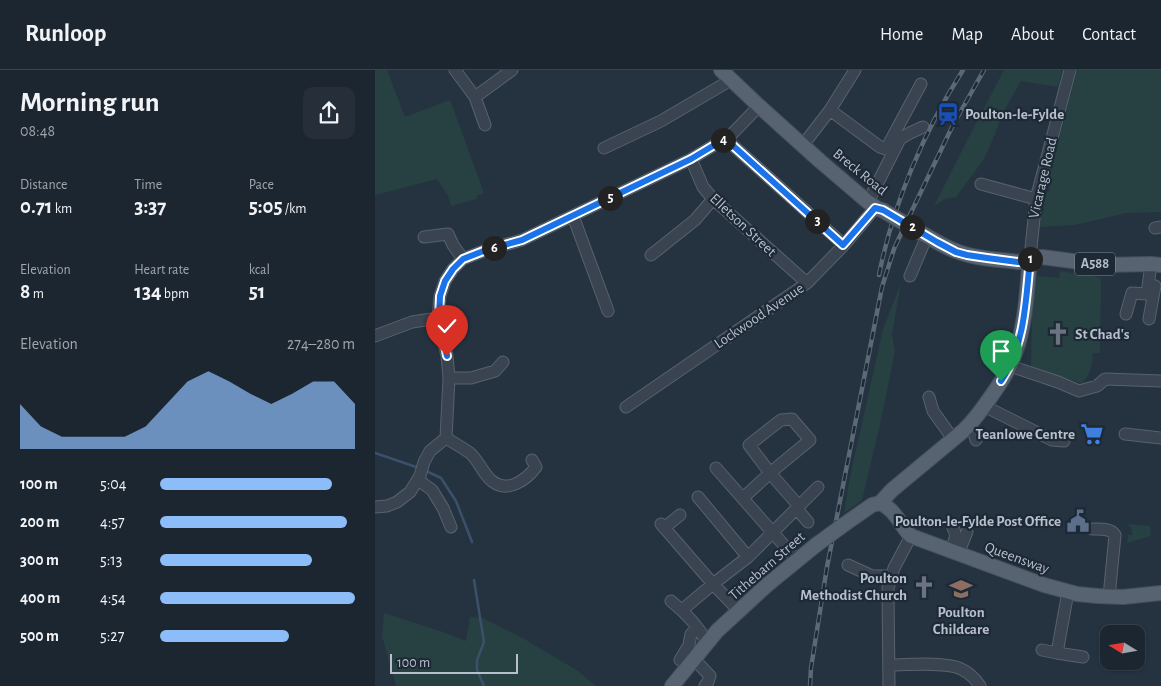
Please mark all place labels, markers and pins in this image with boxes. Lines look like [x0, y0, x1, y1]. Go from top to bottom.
station icon: Poulton-le-Fylde [935, 101, 961, 127]
place label: Poulton-le-Fylde [965, 107, 1064, 122]
pin: 4 [711, 128, 735, 152]
pin: 5 [597, 186, 623, 210]
pin: 3 [805, 208, 829, 234]
pin: 2 [899, 214, 925, 240]
pin: 6 [481, 236, 507, 260]
pin: 1 [1017, 246, 1043, 272]
pin [426, 305, 468, 356]
church icon: St Chad's [1045, 321, 1071, 347]
place label: St Chad's [1075, 327, 1130, 342]
pin [980, 330, 1022, 381]
supermarket icon: Teanlowe Centre [1079, 421, 1105, 447]
place label: Teanlowe Centre [976, 427, 1075, 442]
public building icon: Poulton-le-Fylde Post Office [1065, 508, 1091, 534]
place label: Poulton-le-Fylde Post Office [895, 514, 1061, 529]
place label: Poulton Methodist Church [800, 571, 907, 603]
church icon: Poulton Methodist Church [911, 574, 937, 600]
school or university icon: Poulton Childcare [948, 576, 974, 602]
place label: Poulton Childcare [933, 605, 989, 637]

